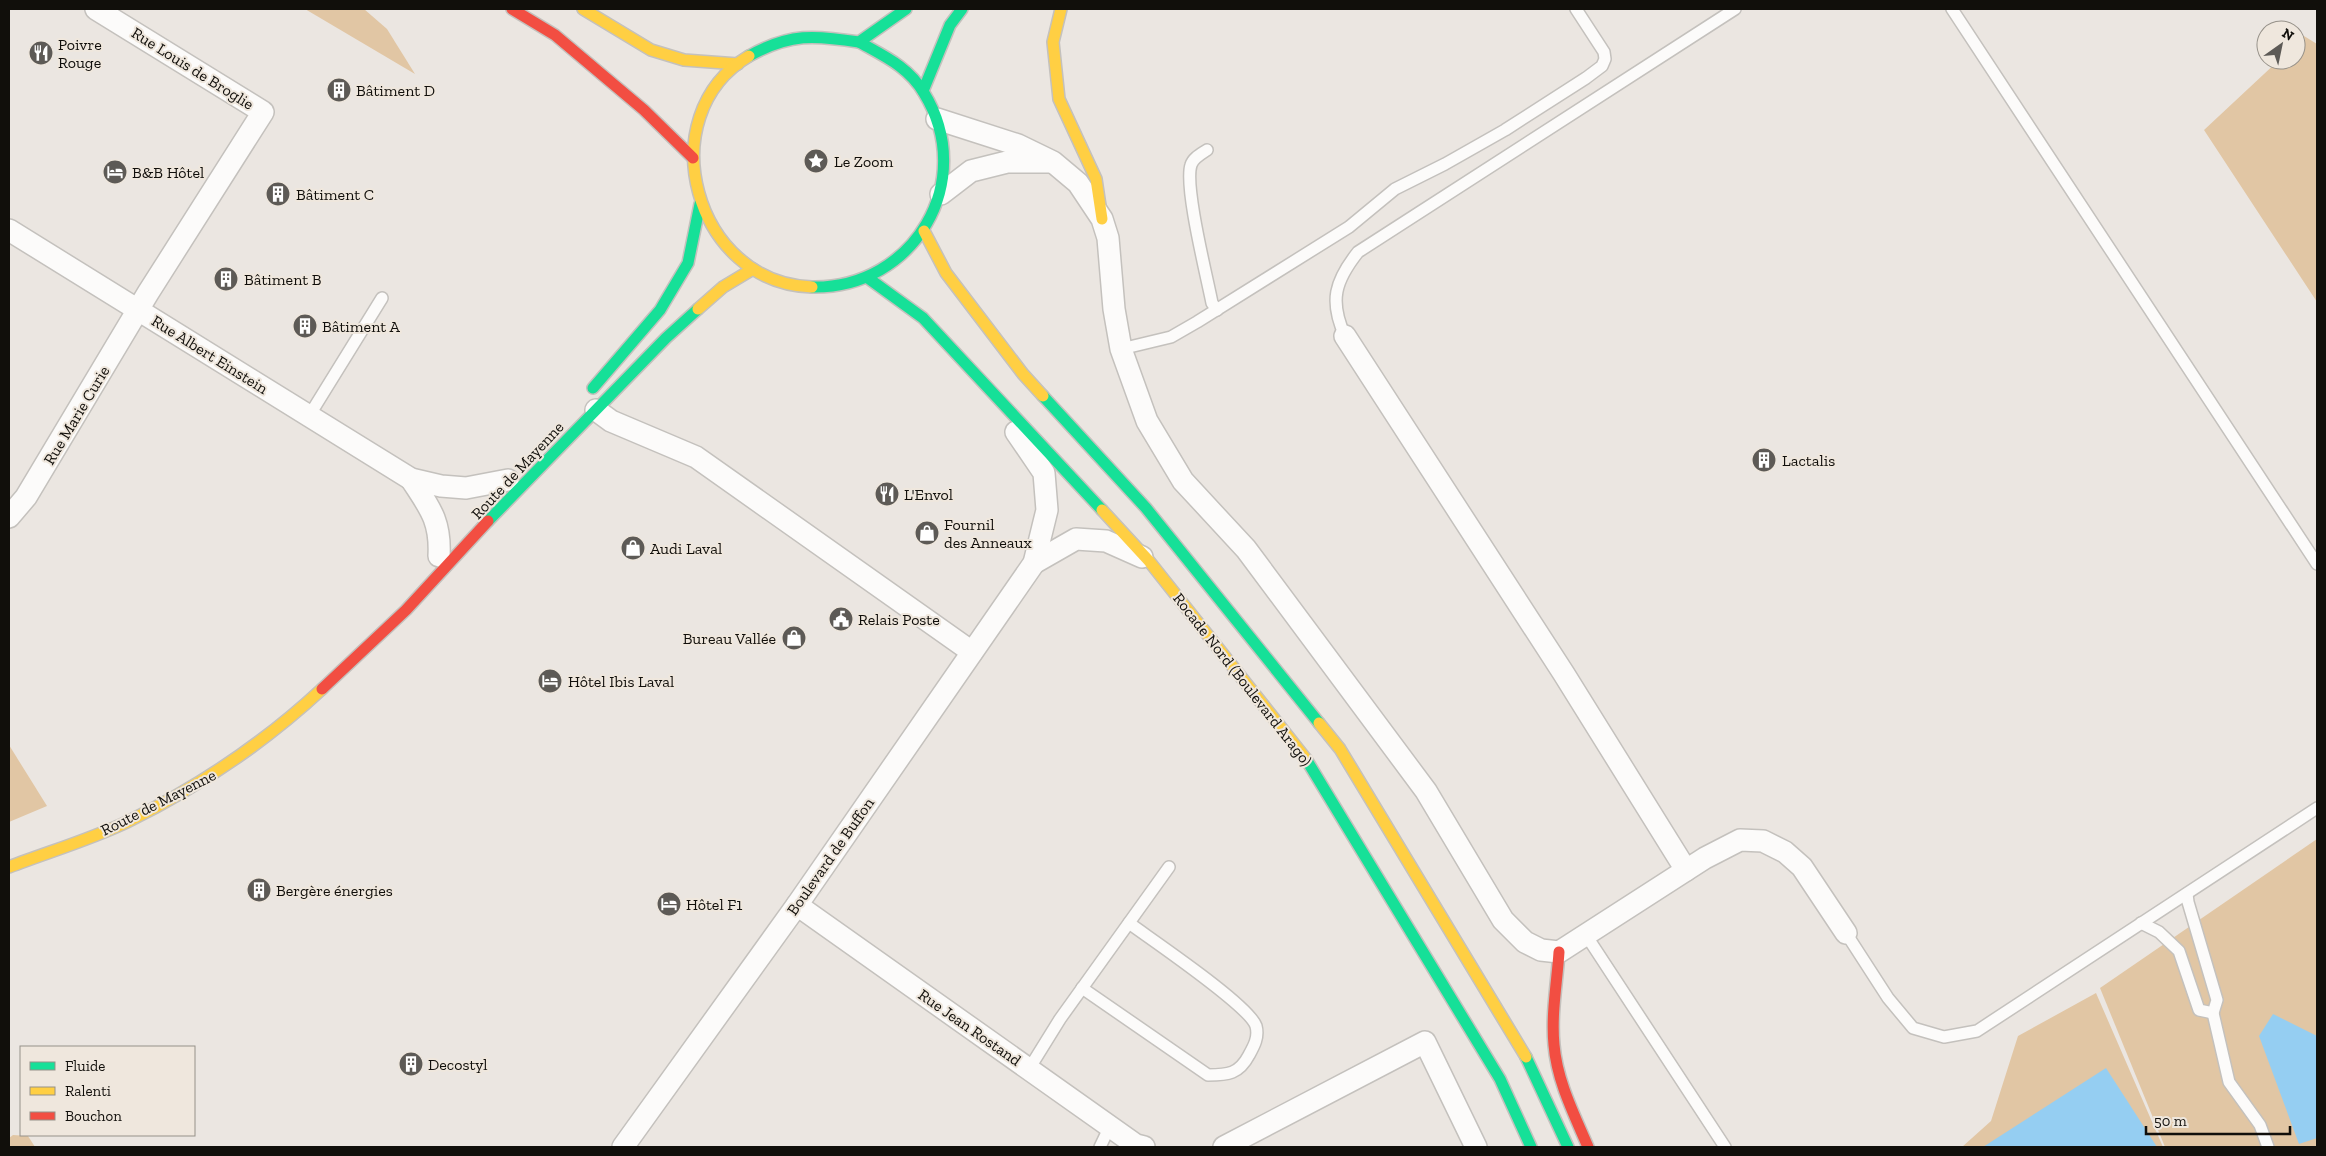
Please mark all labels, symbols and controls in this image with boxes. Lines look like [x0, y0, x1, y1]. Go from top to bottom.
north arrow [2256, 20, 2306, 70]
street label: Rue Louis de Broglie [128, 23, 257, 114]
text: N [2279, 24, 2297, 45]
place label: Poivre Rouge [58, 35, 102, 72]
restaurant icon: Poivre Rouge [28, 40, 54, 66]
building icon: Bâtiment D [326, 77, 352, 103]
place label: Bâtiment D [356, 81, 435, 100]
place icon: Le Zoom [803, 148, 829, 174]
place label: Le Zoom [834, 152, 894, 171]
hotel icon: B&B Hôtel [102, 159, 128, 185]
place label: B&B Hôtel [132, 163, 204, 182]
building icon: Bâtiment C [265, 181, 291, 207]
place label: Bâtiment C [296, 185, 374, 204]
building icon: Bâtiment B [213, 266, 239, 292]
place label: Bâtiment B [244, 270, 322, 289]
street label: Rue Albert Einstein [148, 311, 272, 398]
building icon: Bâtiment A [292, 313, 318, 339]
place label: Bâtiment A [322, 317, 400, 336]
street label: Rue Marie Curie [39, 362, 113, 468]
street label: Route de Mayenne [467, 418, 567, 523]
building icon: Lactalis [1751, 447, 1777, 473]
place label: Lactalis [1782, 451, 1835, 470]
restaurant icon: L'Envol [874, 481, 900, 507]
place label: L'Envol [904, 485, 953, 504]
place label: Fournil des Anneaux [944, 515, 1032, 552]
shop icon: Fournil des Anneaux [914, 520, 940, 546]
shop icon: Audi Laval [620, 535, 646, 561]
place label: Audi Laval [650, 539, 722, 558]
street label: Rocade Nord (Boulevard Arago) [1169, 589, 1316, 770]
public building icon: Relais Poste [828, 606, 854, 632]
place label: Relais Poste [858, 610, 940, 629]
shop icon: Bureau Vallée [781, 625, 807, 651]
place label: Bureau Vallée [683, 629, 776, 648]
hotel icon: Hôtel Ibis Laval [537, 668, 563, 694]
place label: Hôtel Ibis Laval [568, 672, 674, 691]
street label: Route de Mayenne [98, 765, 219, 840]
street label: Boulevard de Buffon [783, 793, 879, 919]
building icon: Bergère énergies [246, 877, 272, 903]
place label: Bergère énergies [276, 881, 393, 900]
hotel icon: Hôtel F1 [656, 891, 682, 917]
place label: Hôtel F1 [686, 895, 742, 914]
street label: Rue Jean Rostand [915, 985, 1025, 1070]
legend [20, 1046, 195, 1136]
building icon: Decostyl [398, 1051, 424, 1077]
place label: Decostyl [428, 1055, 488, 1074]
text: Fluide [65, 1057, 105, 1075]
text: Ralenti [65, 1082, 111, 1100]
scale bar [2146, 1104, 2290, 1136]
text: Bouchon [65, 1107, 122, 1125]
text: 50 m [2154, 1112, 2187, 1130]

